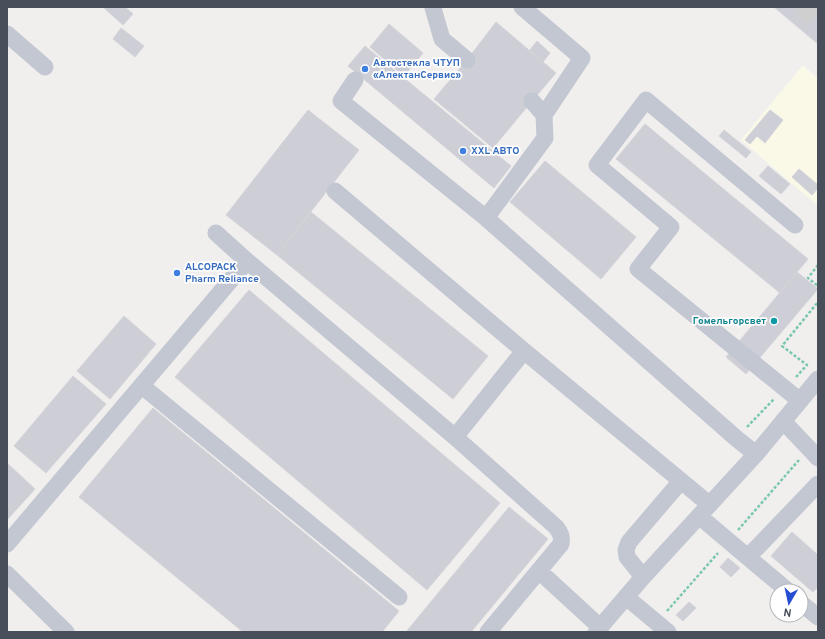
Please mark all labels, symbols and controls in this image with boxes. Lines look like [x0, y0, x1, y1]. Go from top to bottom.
place label: Автостекла ЧТУП «АлектанСервис» [373, 57, 462, 82]
marker: Автостекла ЧТУП «АлектанСервис» [360, 64, 370, 74]
place label: XXL АВТО [471, 145, 519, 158]
marker: XXL АВТО [458, 146, 468, 156]
place label: ALCOPACK Pharm Reliance [185, 261, 259, 286]
marker: ALCOPACK Pharm Reliance [172, 268, 182, 278]
place label: Гомельгорсвет [693, 315, 766, 328]
marker: Гомельгорсвет [769, 316, 779, 326]
north arrow [769, 583, 809, 623]
text: N [783, 604, 793, 619]

